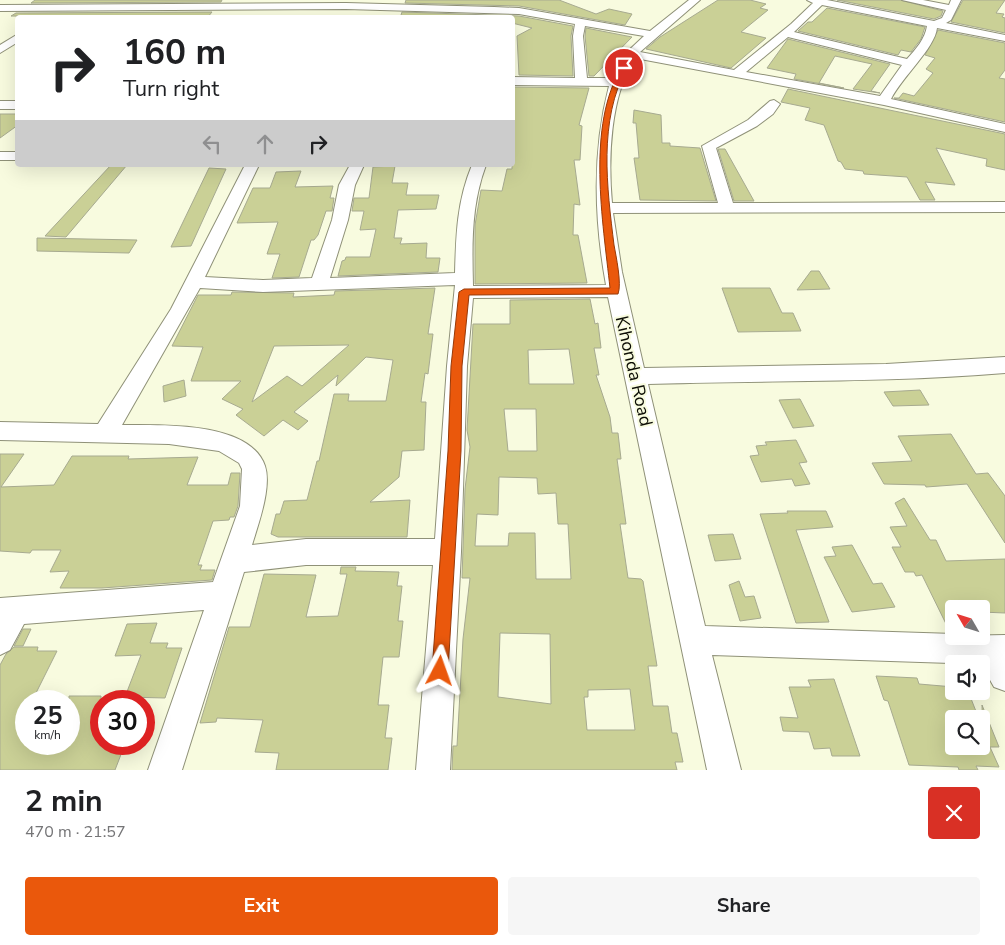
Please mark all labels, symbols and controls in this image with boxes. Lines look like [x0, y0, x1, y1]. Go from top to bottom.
text: 160 m [123, 29, 226, 76]
icon: right [40, 35, 105, 100]
pin [603, 47, 645, 89]
icon: arrive [610, 54, 638, 82]
text: Turn right [123, 74, 219, 104]
icon: left [198, 130, 226, 158]
icon: ahead [251, 130, 279, 158]
icon: right [304, 130, 332, 158]
street label: Kihonda Road [610, 314, 658, 428]
north arrow [945, 600, 990, 645]
map controls [945, 600, 990, 755]
position arrow [413, 644, 465, 696]
button: sound [945, 655, 990, 700]
speed limit sign: 30 [90, 690, 155, 755]
text: 25 [32, 699, 63, 733]
button: search [945, 710, 990, 755]
text: km/h [34, 727, 61, 743]
text: 2 min [25, 781, 103, 822]
button: close [928, 787, 980, 839]
text: 470 m · 21:57 [25, 821, 126, 843]
button: Exit [25, 877, 498, 935]
button: Share [508, 877, 980, 935]

